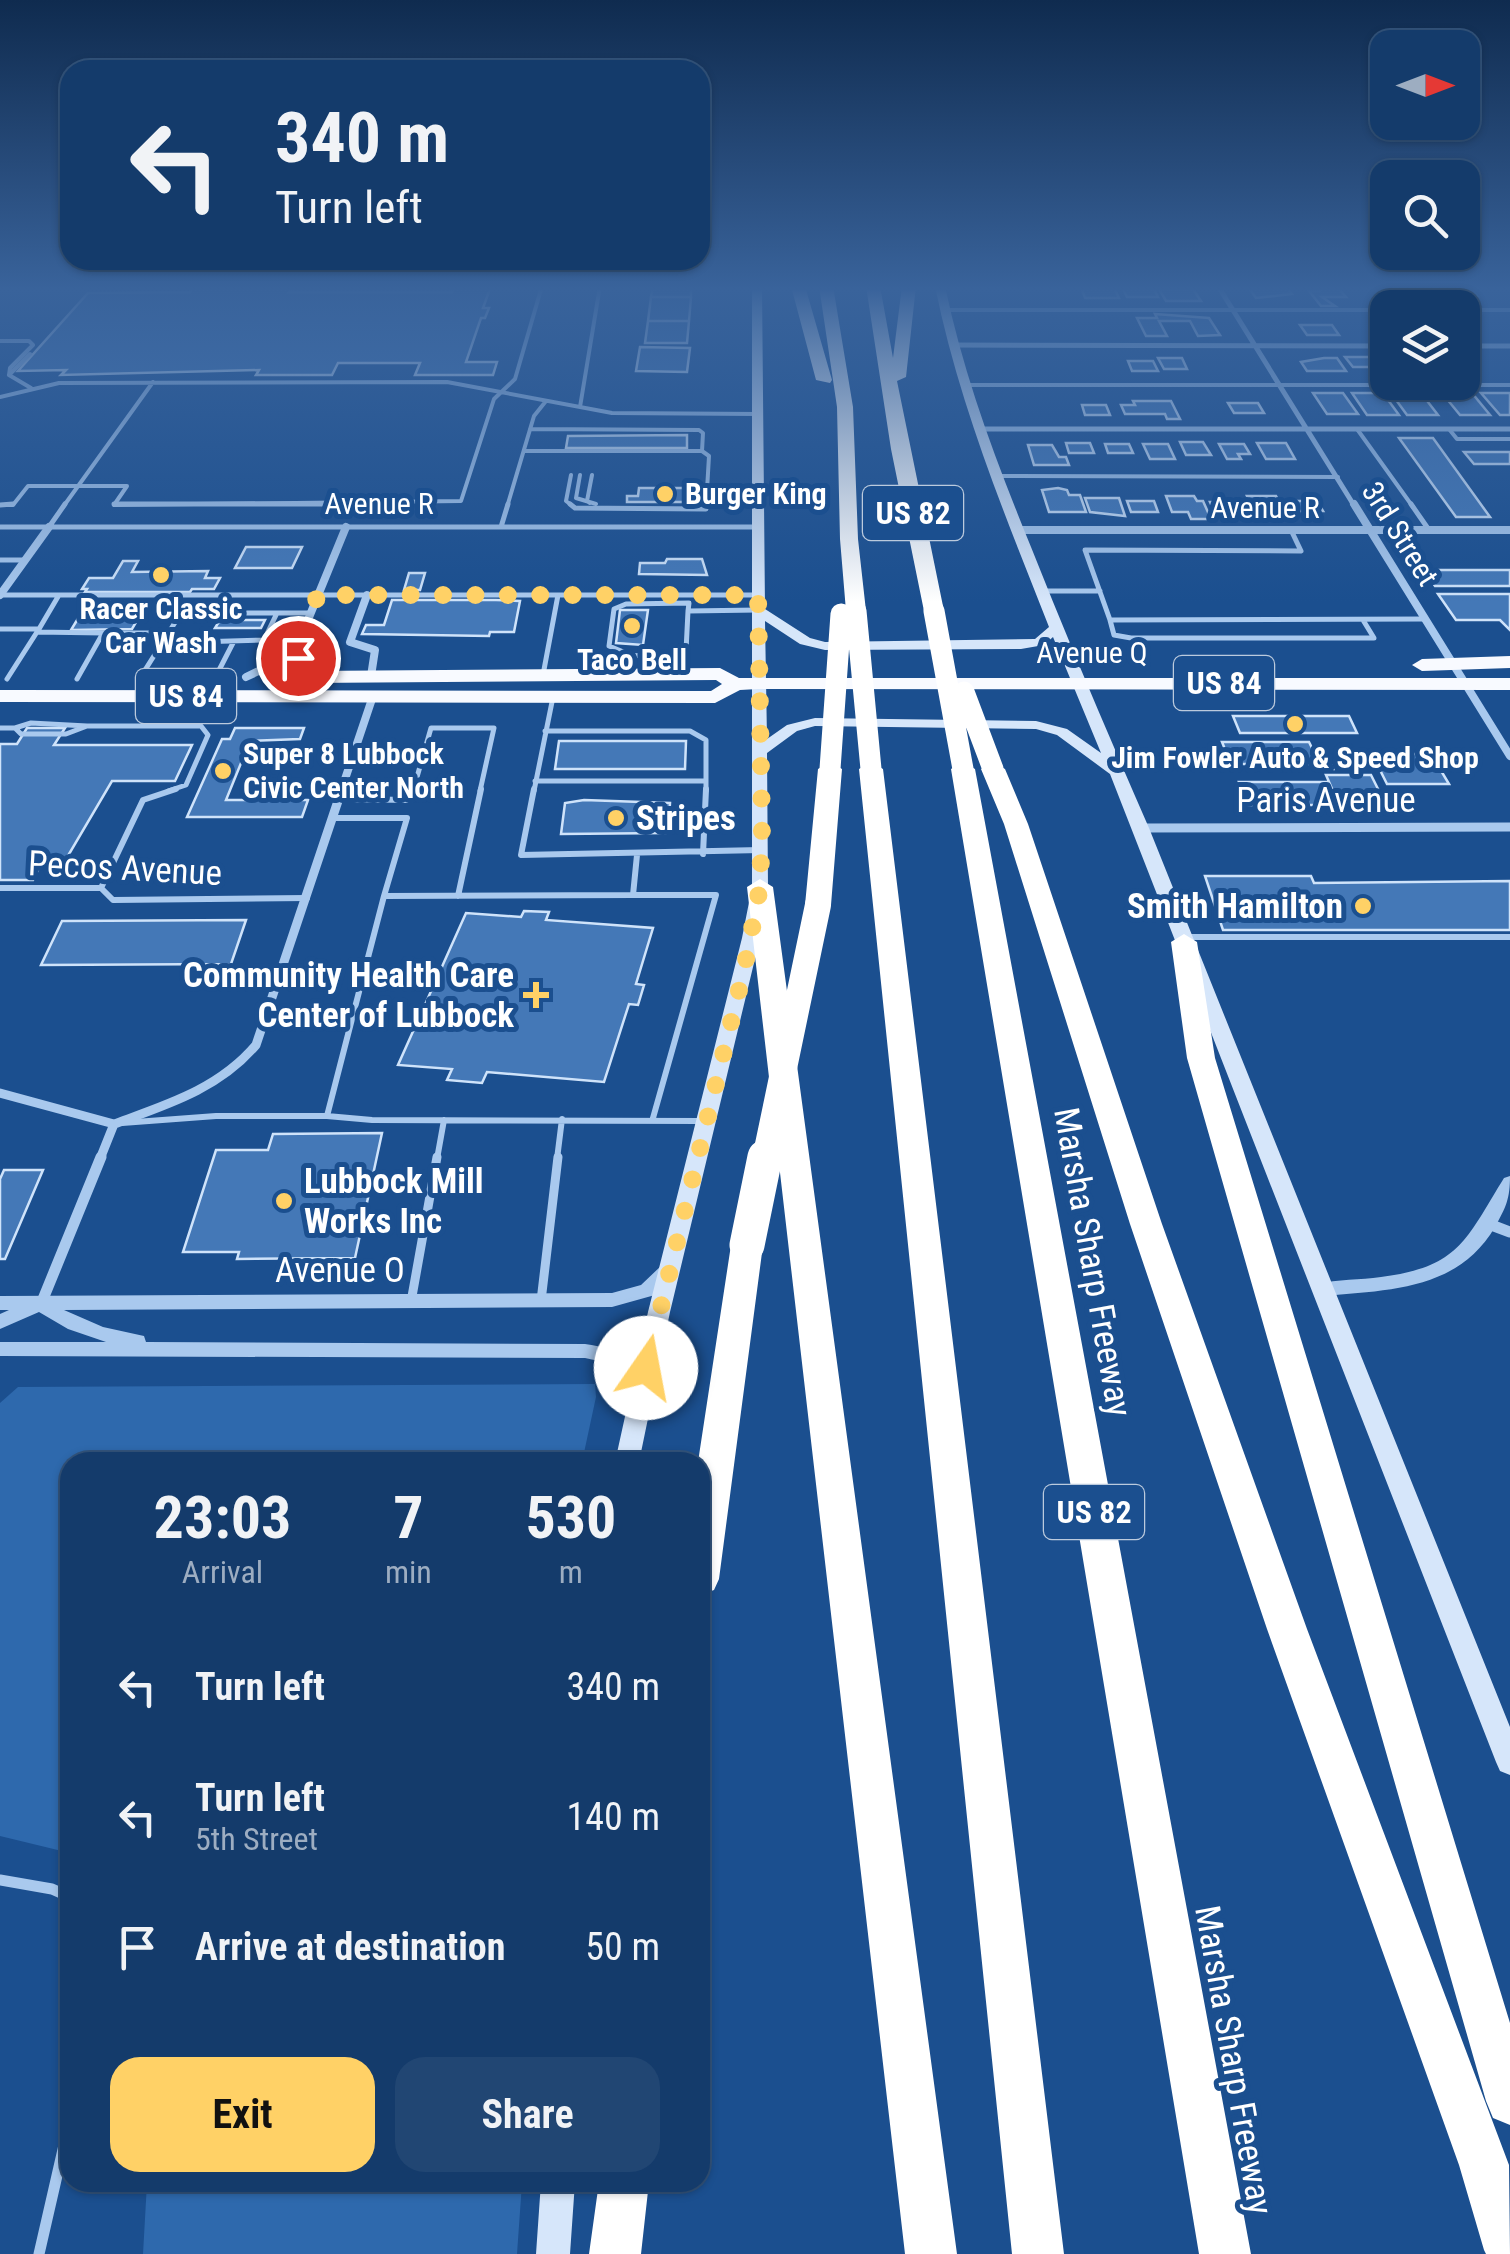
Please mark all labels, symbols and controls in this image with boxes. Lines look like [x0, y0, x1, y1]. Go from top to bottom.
north arrow [1370, 30, 1480, 140]
map controls [1370, 30, 1480, 400]
text: 340 m [275, 97, 449, 179]
icon: left [110, 100, 240, 230]
button: search [1370, 160, 1480, 270]
text: Turn left [275, 181, 423, 234]
button: layers [1370, 290, 1480, 400]
street label: 3rd Street [1355, 475, 1446, 592]
place label: Burger King [685, 476, 827, 511]
marker: Burger King [654, 483, 676, 505]
street label: Avenue R [324, 486, 434, 521]
road number: US 82 [863, 486, 963, 540]
street label: Avenue R [1210, 490, 1320, 525]
marker: Racer Classic Car Wash [150, 564, 172, 586]
place label: Racer Classic Car Wash [79, 591, 243, 660]
marker: Taco Bell [621, 615, 643, 637]
pin [256, 616, 341, 701]
icon: arrive [271, 631, 326, 686]
street label: Avenue Q [1036, 635, 1148, 670]
place label: Taco Bell [577, 642, 687, 677]
road number: US 84 [1174, 656, 1274, 710]
road number: US 84 [136, 669, 236, 723]
marker: Jim Fowler Auto & Speed Shop [1284, 713, 1306, 735]
place label: Super 8 Lubbock Civic Center North [243, 736, 464, 805]
place label: Jim Fowler Auto & Speed Shop [1111, 740, 1479, 775]
marker: Super 8 Lubbock Civic Center North [212, 760, 234, 782]
street label: Paris Avenue [1236, 780, 1416, 821]
place label: Stripes [636, 798, 736, 839]
marker: Stripes [605, 807, 627, 829]
street label: Pecos Avenue [27, 843, 223, 894]
place label: Smith Hamilton [1127, 886, 1343, 927]
marker: Smith Hamilton [1352, 895, 1374, 917]
place label: Community Health Care Center of Lubbock [183, 955, 514, 1036]
marker: Community Health Care Center of Lubbock [523, 982, 549, 1008]
street label: Marsha Sharp Freeway [1045, 1105, 1140, 1420]
place label: Lubbock Mill Works Inc [304, 1161, 484, 1242]
marker: Lubbock Mill Works Inc [273, 1190, 295, 1212]
street label: Avenue O [275, 1250, 405, 1291]
position arrow [594, 1316, 698, 1420]
text: 23:03 [154, 1482, 291, 1553]
text: 7 [393, 1482, 424, 1553]
text: 530 [525, 1482, 616, 1553]
road number: US 82 [1044, 1485, 1144, 1539]
text: Arrival [182, 1553, 263, 1591]
text: min [385, 1553, 432, 1591]
text: m [559, 1553, 583, 1591]
icon: left [110, 1660, 165, 1715]
text: Turn left [195, 1665, 325, 1709]
text: 340 m [566, 1665, 660, 1709]
text: Turn left [195, 1776, 325, 1820]
icon: left [110, 1790, 165, 1845]
text: 140 m [566, 1795, 660, 1839]
text: 5th Street [195, 1820, 318, 1858]
street label: Marsha Sharp Freeway [1186, 1903, 1281, 2218]
icon: arrive [110, 1920, 165, 1975]
text: Arrive at destination [195, 1925, 505, 1969]
text: 50 m [585, 1925, 660, 1969]
button: Exit [110, 2057, 375, 2172]
button: Share [395, 2057, 660, 2172]

